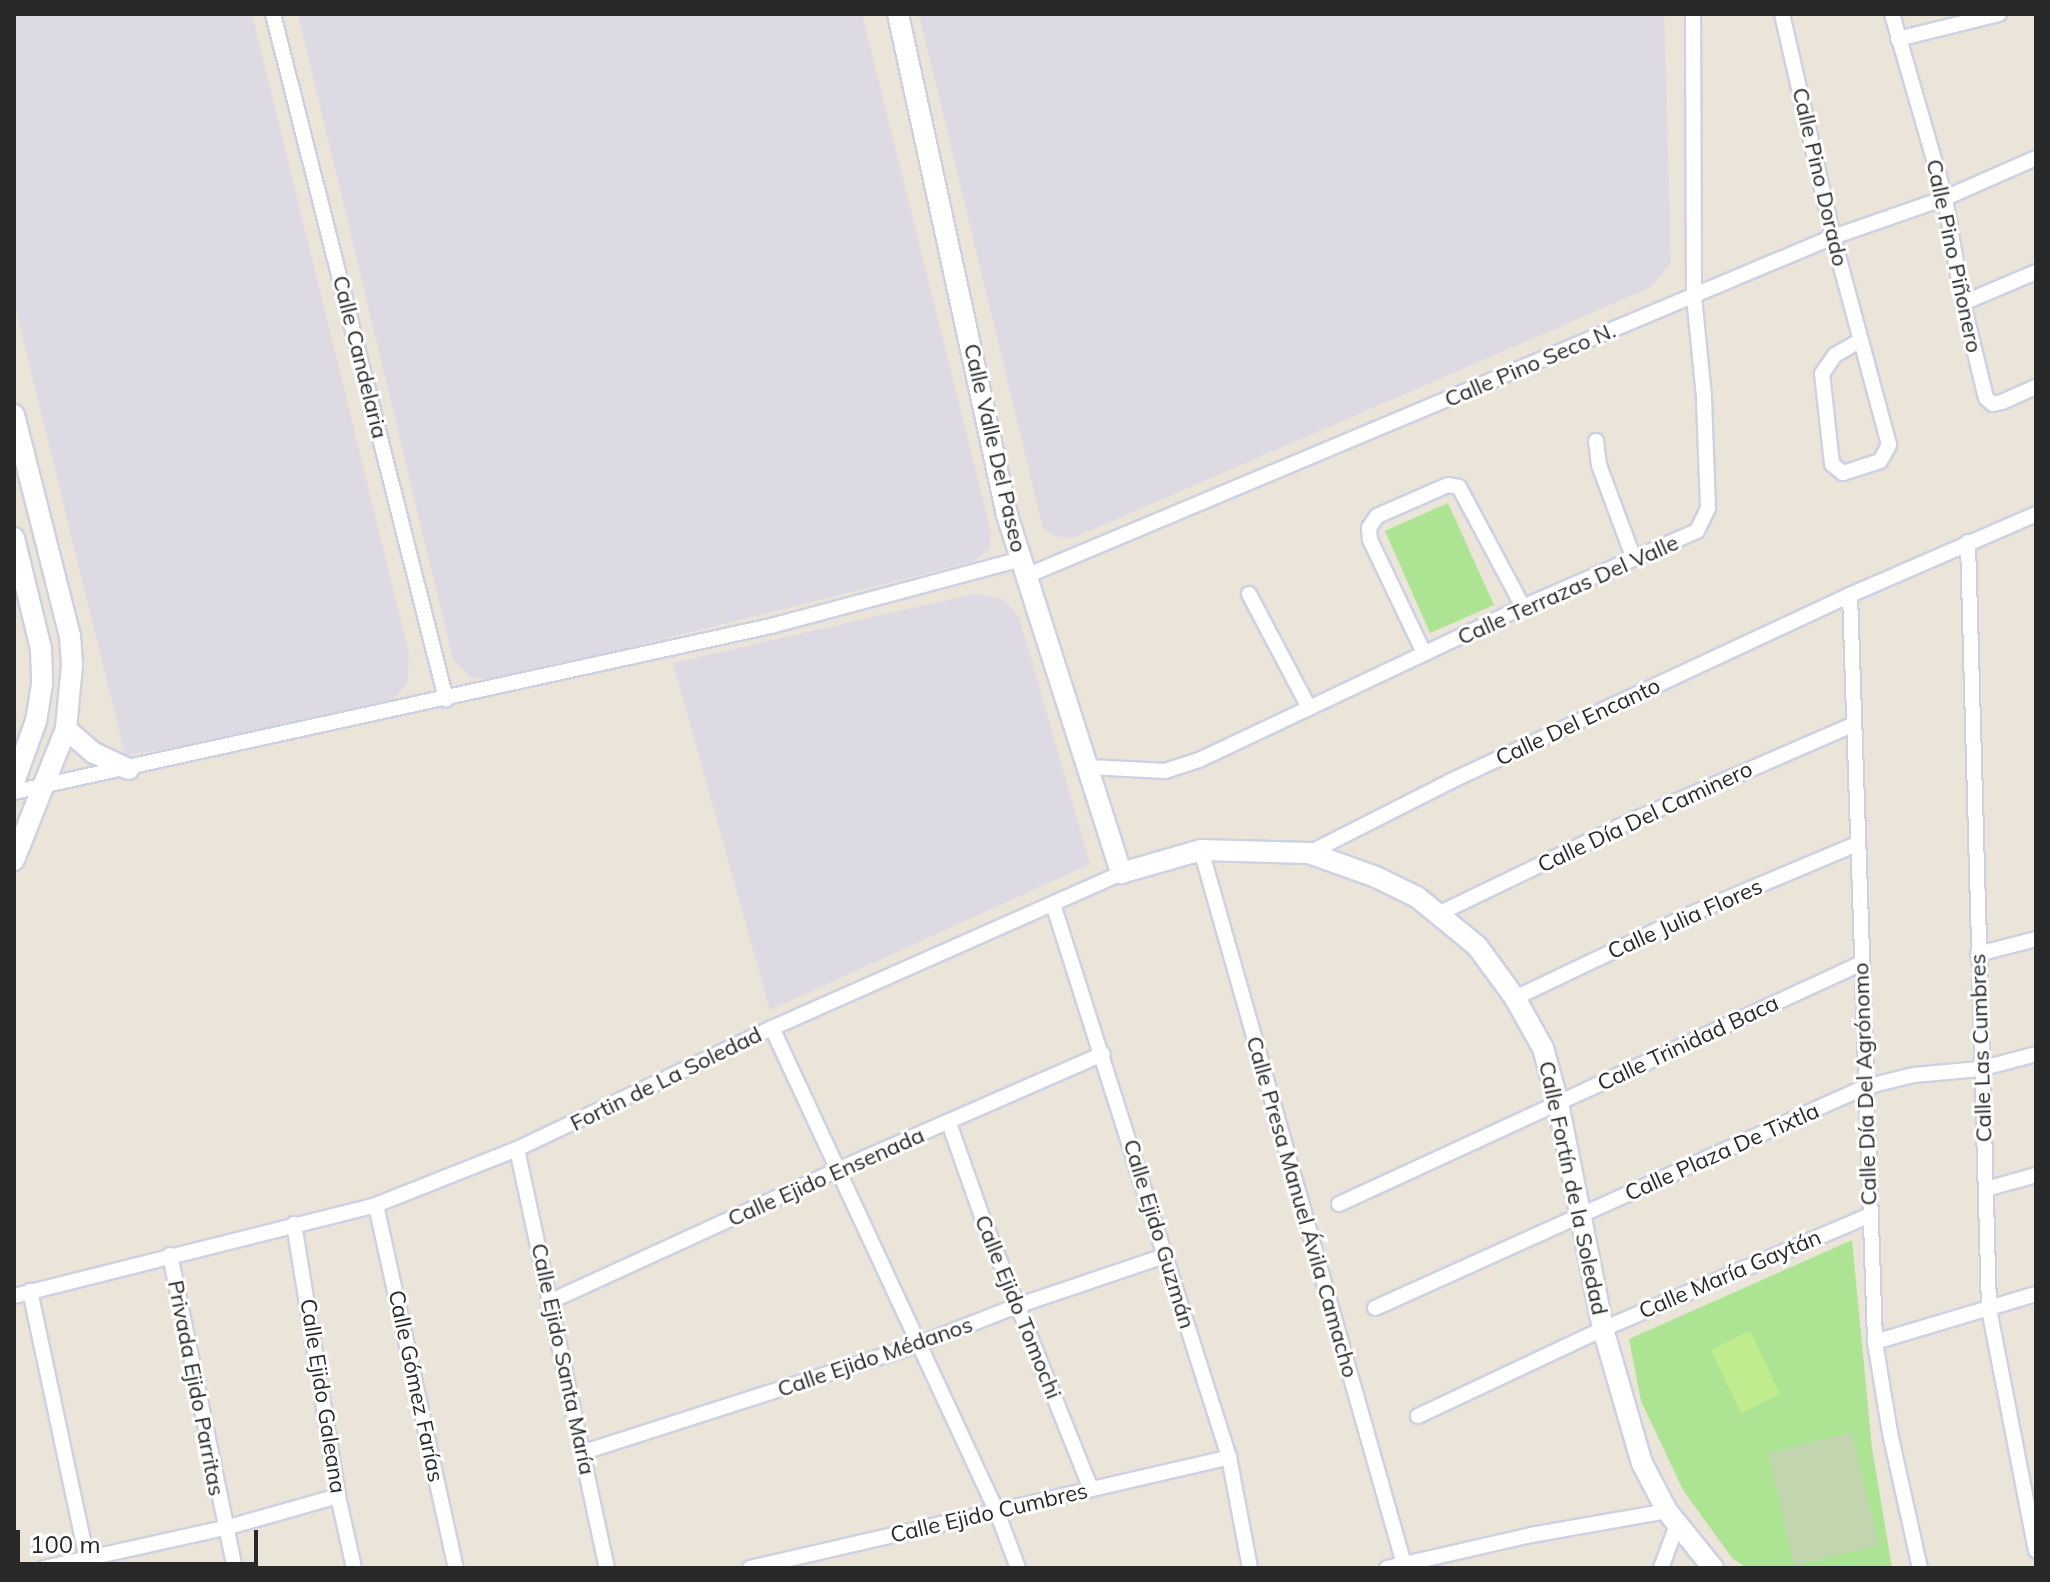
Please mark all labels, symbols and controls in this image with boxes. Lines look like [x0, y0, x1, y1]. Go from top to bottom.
street label: Calle Pino Dorado [1787, 85, 1853, 269]
street label: Calle Pino Piñonero [1921, 157, 1987, 355]
street label: Calle Candelaria [327, 273, 393, 441]
street label: Calle Pino Seco N. [1441, 317, 1619, 413]
street label: Calle Valle Del Paseo [958, 341, 1032, 555]
street label: Calle Terrazas Del Valle [1453, 529, 1683, 651]
street label: Calle Del Encanto [1492, 672, 1664, 772]
street label: Calle Día Del Caminero [1533, 756, 1757, 878]
street label: Calle Julia Flores [1604, 873, 1766, 965]
street label: Calle Las Cumbres [1965, 953, 1997, 1143]
street label: Calle Día Del Agrónomo [1848, 962, 1882, 1206]
street label: Calle Trinidad Baca [1593, 990, 1783, 1096]
street label: Fortin de La Soledad [566, 1021, 766, 1137]
street label: Calle Presa Manuel Ávila Camacho [1241, 1033, 1363, 1381]
street label: Calle Fortín de la Soledad [1533, 1059, 1613, 1317]
street label: Calle Plaza De Tixtla [1621, 1097, 1823, 1207]
street label: Calle Ejido Ensenada [724, 1122, 928, 1232]
street label: Calle Ejido Guzmán [1118, 1136, 1200, 1332]
street label: Calle Ejido Tomochi [969, 1211, 1067, 1403]
street label: Calle María Gaytán [1635, 1224, 1825, 1324]
street label: Calle Ejido Santa María [526, 1241, 600, 1477]
street label: Privada Ejido Parritas [162, 1278, 230, 1498]
street label: Calle Gómez Farías [383, 1288, 449, 1484]
street label: Calle Ejido Galeana [295, 1297, 351, 1495]
street label: Calle Ejido Médanos [774, 1311, 976, 1403]
street label: Calle Ejido Cumbres [888, 1477, 1090, 1549]
scale bar [20, 1514, 262, 1564]
text: 100 m [30, 1529, 101, 1559]

